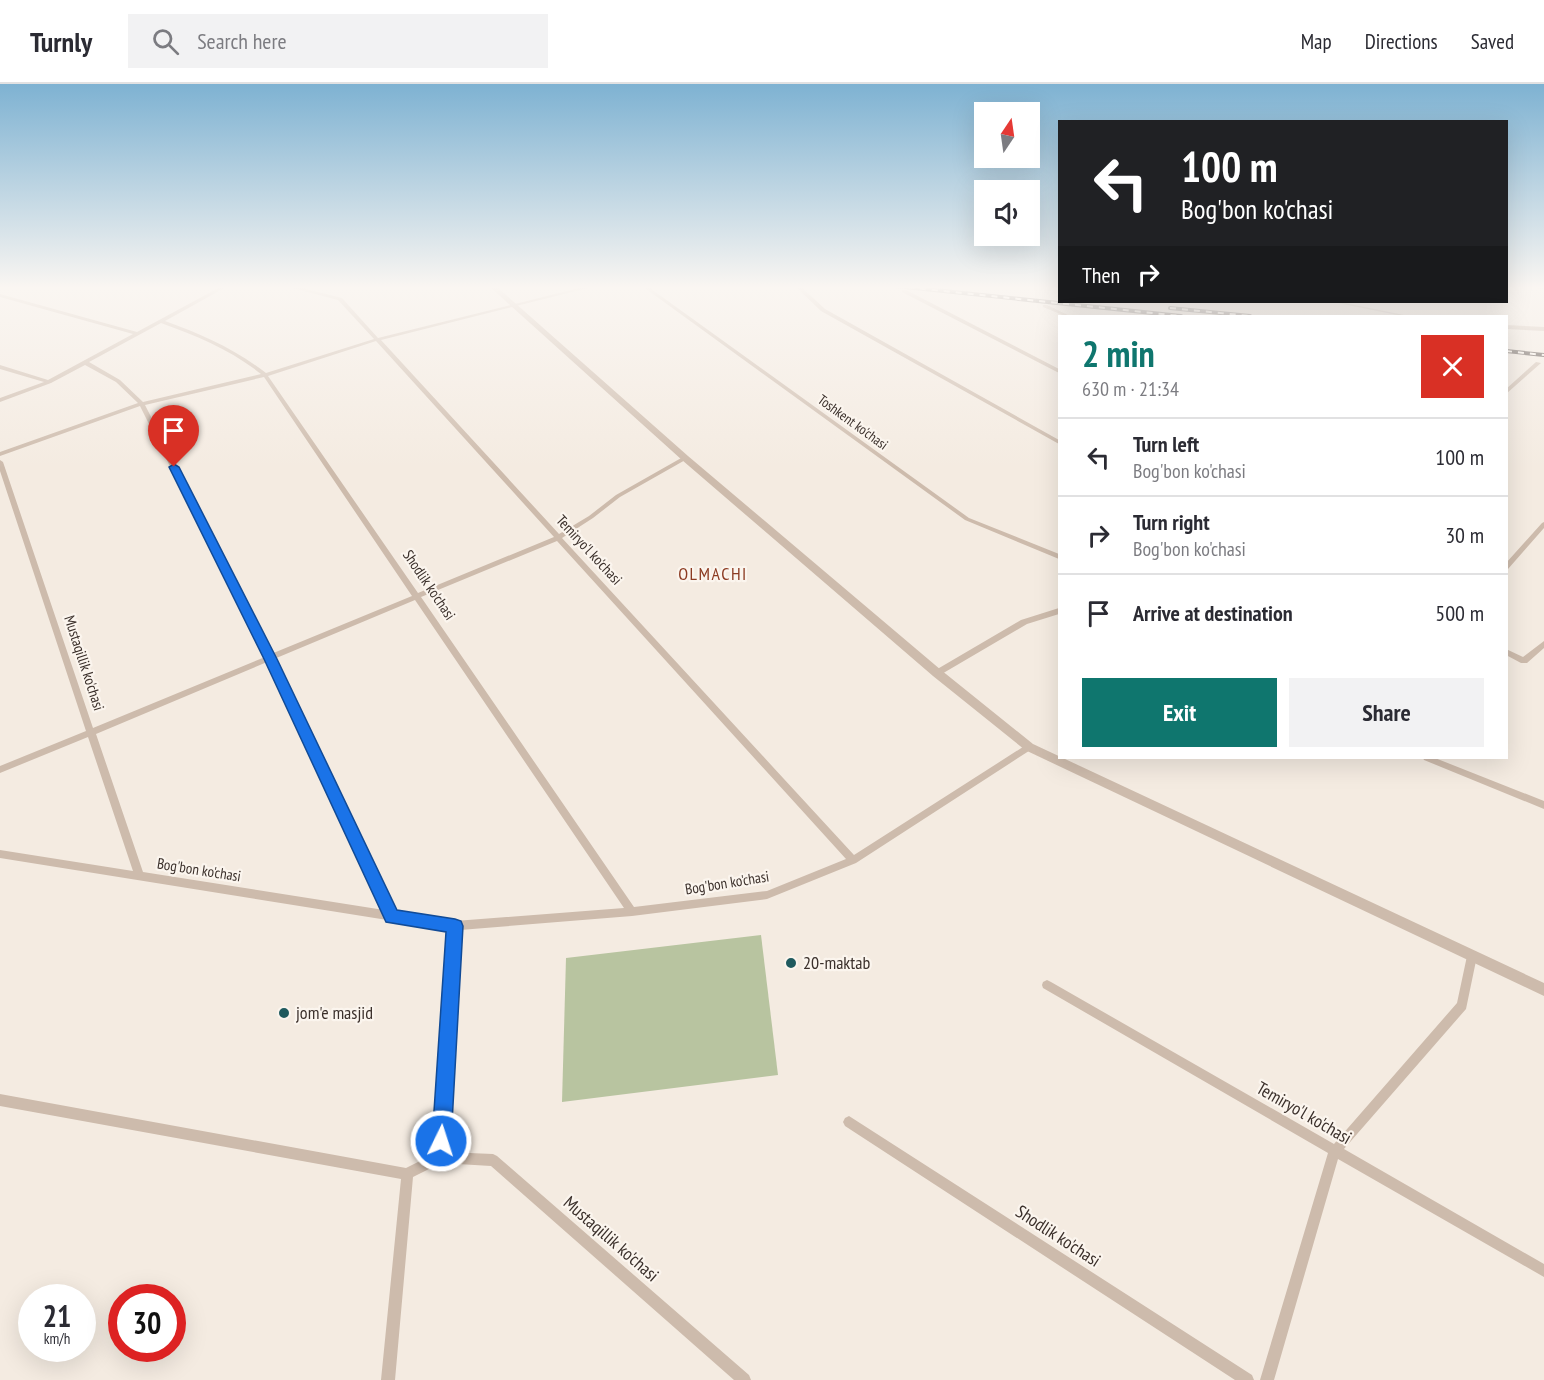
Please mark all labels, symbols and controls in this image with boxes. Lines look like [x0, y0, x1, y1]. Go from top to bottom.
search box [128, 14, 548, 68]
text: Turnly [30, 23, 92, 60]
icon: search [149, 25, 182, 58]
text: Search here [197, 27, 287, 55]
text: Map [1301, 28, 1332, 55]
text: Directions [1365, 28, 1438, 55]
text: Saved [1471, 28, 1514, 55]
north arrow [974, 102, 1040, 168]
map controls [974, 102, 1040, 246]
text: 100 m [1181, 139, 1278, 194]
icon: left [1082, 144, 1160, 222]
button: sound [974, 180, 1040, 246]
text: Bog'bon ko'chasi [1181, 192, 1333, 226]
icon: right [1132, 258, 1165, 291]
text: Then [1082, 261, 1120, 289]
text: 2 min [1082, 330, 1155, 377]
button: close [1421, 335, 1484, 398]
text: 630 m · 21:34 [1082, 376, 1179, 402]
street label: Toshkent ko'chasi [814, 391, 892, 453]
pin [148, 405, 199, 467]
icon: arrive [157, 414, 190, 447]
text: Turn left [1133, 430, 1199, 458]
icon: left [1082, 441, 1115, 474]
text: 100 m [1435, 443, 1484, 471]
text: Bog'bon ko'chasi [1133, 458, 1246, 484]
text: Turn right [1133, 508, 1210, 536]
street label: Temiryo'l ko'chasi [552, 511, 627, 589]
icon: right [1082, 519, 1115, 552]
text: 30 m [1445, 521, 1484, 549]
text: Bog'bon ko'chasi [1133, 536, 1246, 562]
street label: Shodlik ko'chasi [399, 546, 460, 623]
district label: OLMACHI [678, 562, 748, 585]
icon: arrive [1082, 597, 1115, 630]
text: Arrive at destination [1133, 599, 1293, 627]
text: 500 m [1435, 599, 1484, 627]
street label: Mustaqillik ko'chasi [60, 613, 109, 713]
button: Exit [1082, 678, 1277, 747]
button: Share [1289, 678, 1484, 747]
street label: Bog'bon ko'chasi [156, 853, 242, 886]
street label: Bog'bon ko'chasi [684, 866, 770, 899]
place label: 20-maktab [803, 951, 870, 974]
marker: 20-maktab [784, 956, 798, 970]
place label: jom'e masjid [296, 1001, 373, 1024]
marker: jom'e masjid [277, 1006, 291, 1020]
street label: Temiryo'l ko'chasi [1253, 1076, 1356, 1149]
position arrow [409, 1109, 473, 1173]
street label: Mustaqillik ko'chasi [559, 1191, 664, 1286]
street label: Shodlik ko'chasi [1011, 1200, 1105, 1272]
speed limit sign: 30 [108, 1284, 186, 1362]
text: 21 [43, 1296, 71, 1335]
text: km/h [44, 1329, 70, 1348]

